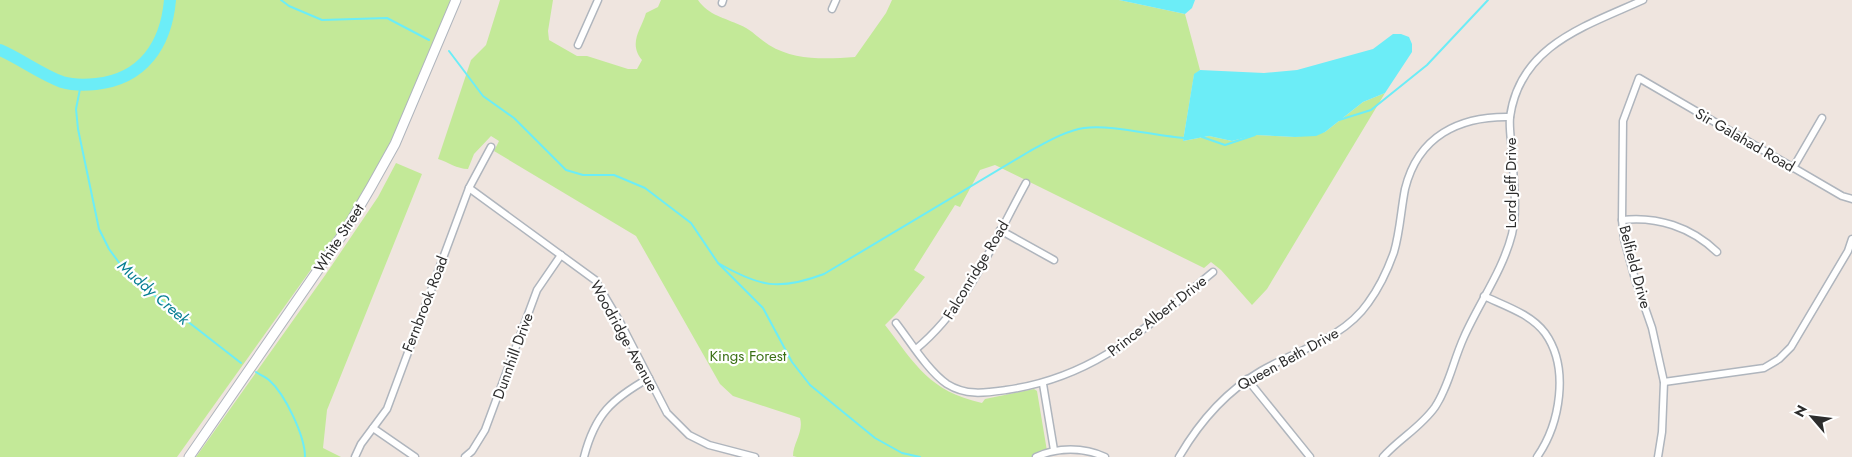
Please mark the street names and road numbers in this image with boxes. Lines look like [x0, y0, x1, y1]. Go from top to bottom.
street label: Sir Galahad Road [1691, 103, 1799, 177]
street label: Lord Jeff Drive [1500, 137, 1522, 228]
street label: White Street [308, 199, 370, 277]
street label: Falconridge Road [938, 216, 1014, 324]
street label: Belfield Drive [1613, 223, 1657, 311]
street label: Fernbrook Road [397, 253, 453, 355]
street label: Prince Albert Drive [1103, 270, 1211, 362]
street label: Woodridge Avenue [584, 277, 664, 396]
street label: Dunnhill Drive [487, 310, 539, 402]
street label: Queen Beth Drive [1233, 322, 1343, 396]

